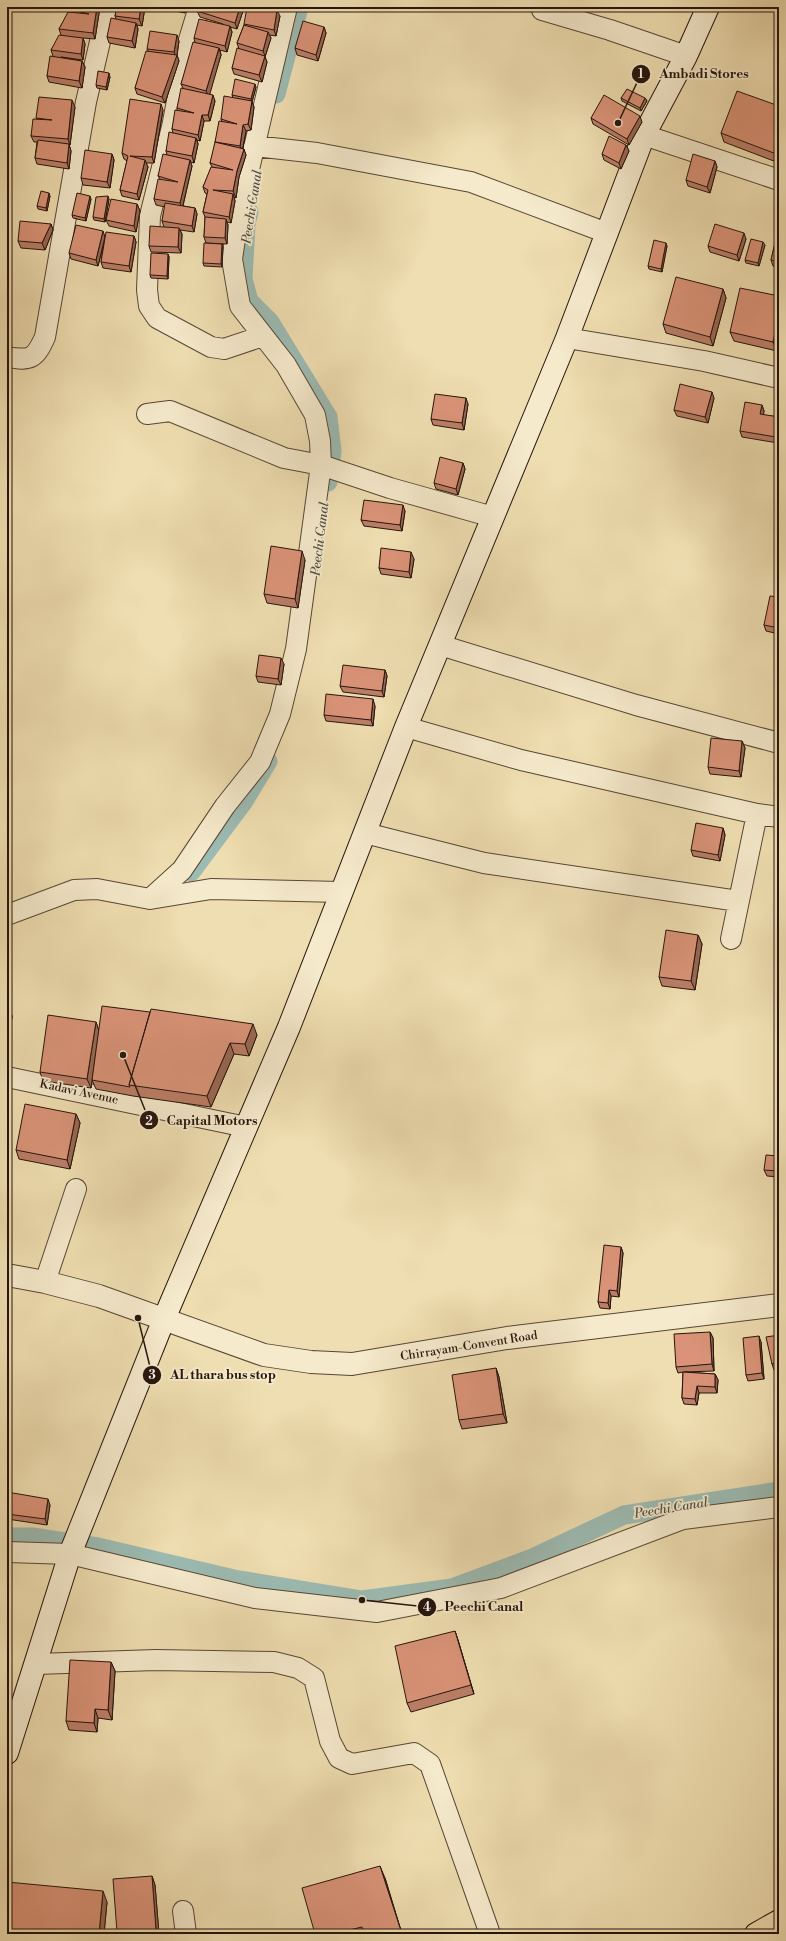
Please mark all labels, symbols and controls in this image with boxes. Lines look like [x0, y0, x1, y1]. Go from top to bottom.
callout: Ambadi Stores [631, 61, 757, 86]
text: Ambadi Stores [658, 66, 749, 82]
text: 1 [638, 67, 644, 82]
water label: Peechi Canal [238, 168, 266, 246]
water label: Peechi Canal [307, 500, 333, 578]
street label: Kadavi Avenue [38, 1076, 120, 1108]
callout: Capital Motors [139, 1108, 266, 1133]
text: Capital Motors [166, 1113, 258, 1129]
text: 2 [145, 1114, 153, 1129]
street label: Chirrayam-Convent Road [399, 1328, 539, 1364]
callout: AL thara bus stop [142, 1362, 284, 1387]
text: AL thara bus stop [169, 1367, 276, 1383]
text: 3 [148, 1368, 156, 1383]
water label: Peechi Canal [632, 1494, 710, 1522]
callout: Peechi Canal [417, 1594, 532, 1619]
text: Peechi Canal [445, 1599, 524, 1615]
text: 4 [423, 1600, 431, 1615]

